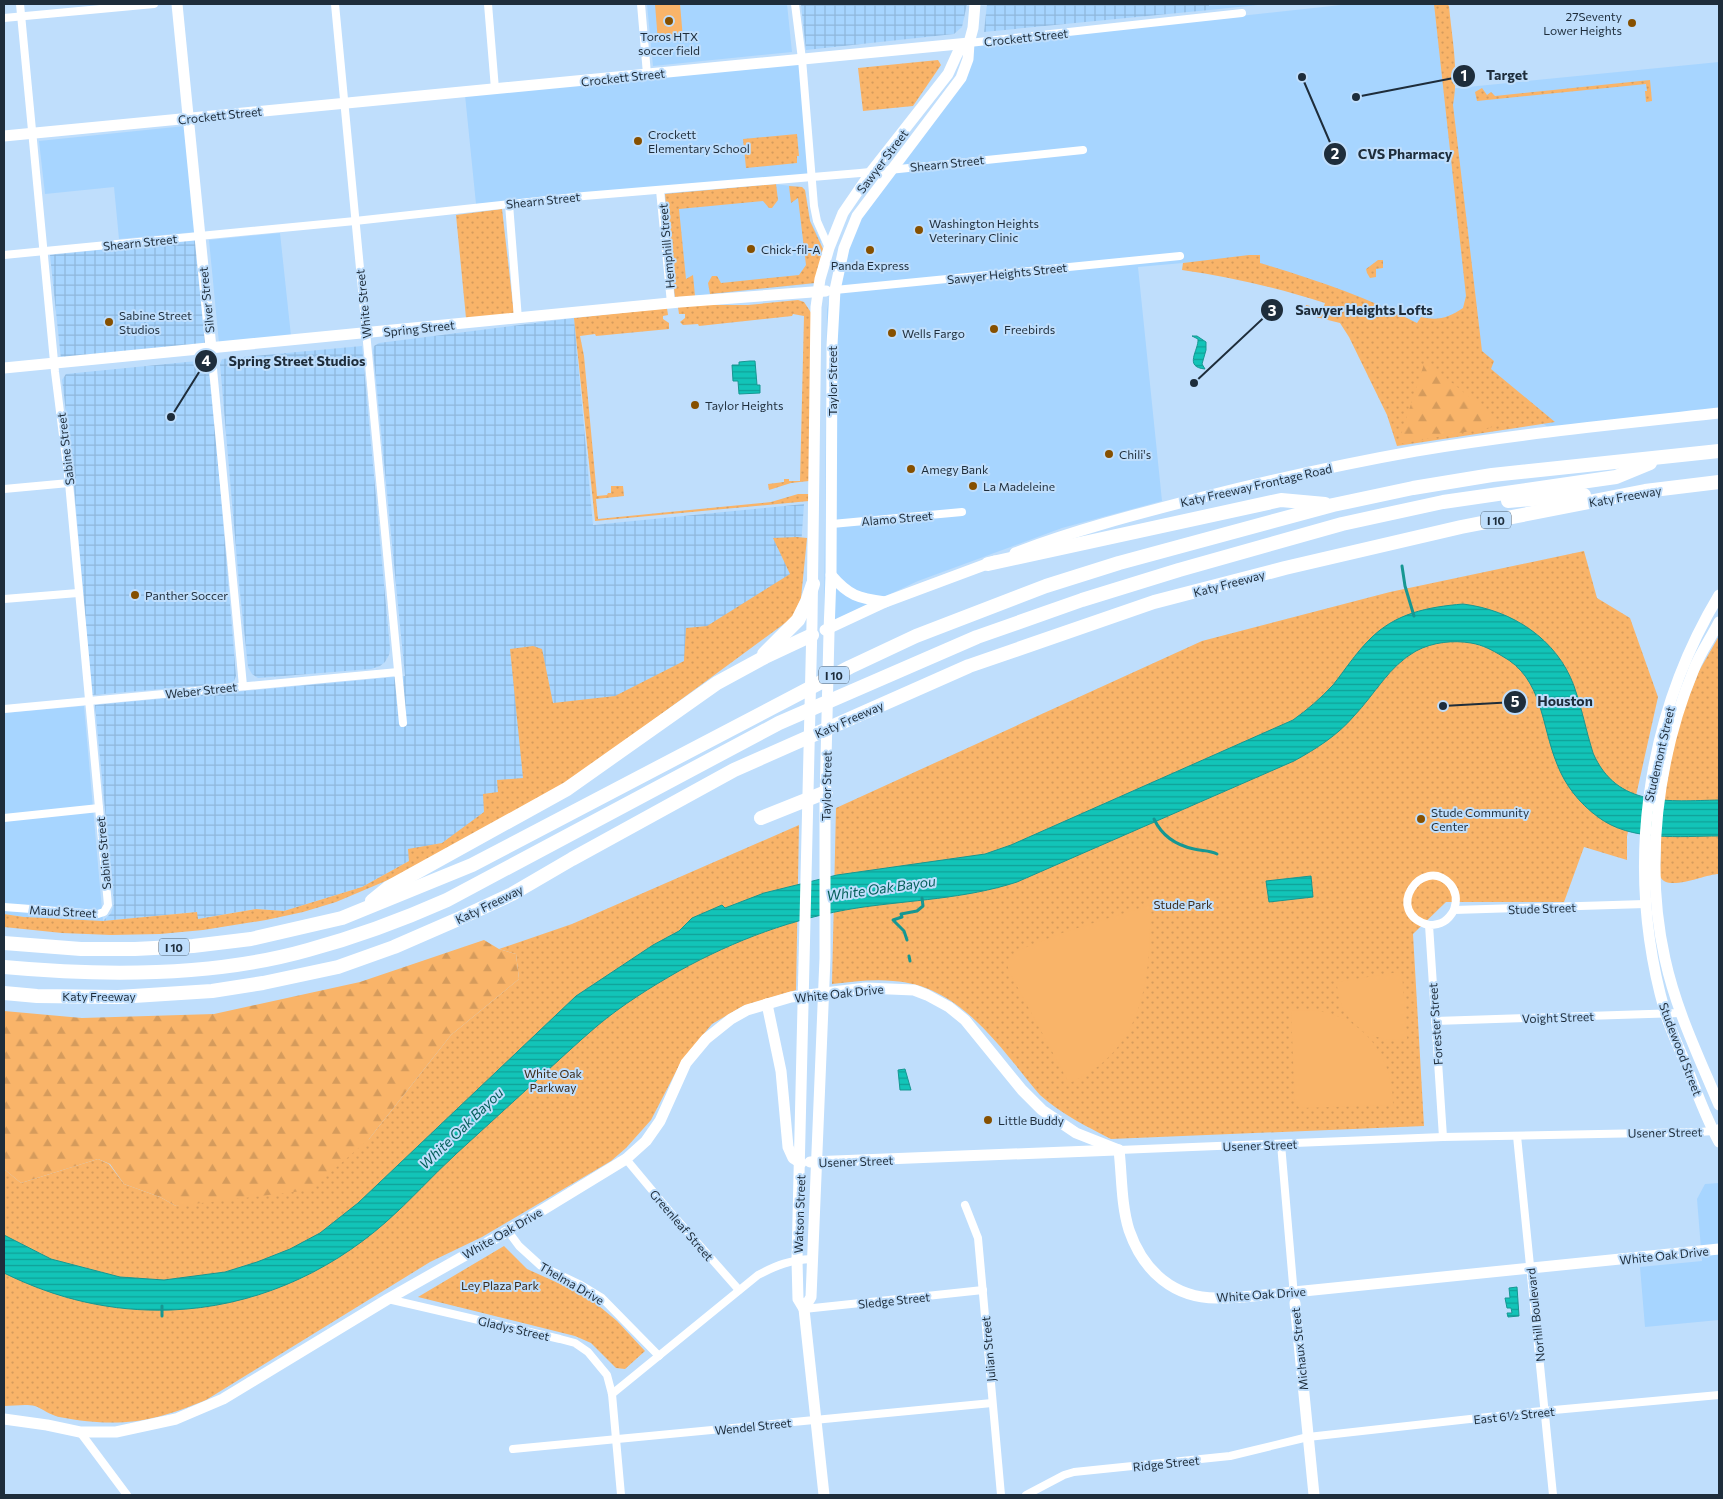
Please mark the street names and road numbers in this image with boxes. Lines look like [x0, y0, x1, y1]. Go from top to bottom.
street label: Crockett Street [983, 26, 1069, 48]
street label: Crockett Street [580, 66, 666, 88]
street label: Crockett Street [177, 104, 263, 126]
street label: Sawyer Street [854, 126, 911, 196]
street label: Shearn Street [909, 152, 985, 174]
street label: Shearn Street [505, 189, 581, 211]
street label: Hemphill Street [655, 203, 677, 289]
street label: Shearn Street [102, 231, 178, 253]
street label: Sawyer Heights Street [946, 260, 1068, 286]
street label: Silver Street [196, 266, 216, 334]
street label: White Street [352, 269, 374, 339]
street label: Spring Street [383, 317, 455, 339]
street label: Taylor Street [825, 346, 839, 416]
street label: Sabine Street [54, 412, 76, 486]
street label: Katy Freeway Frontage Road [1179, 461, 1333, 509]
street label: Katy Freeway [1588, 483, 1662, 509]
street label: Alamo Street [861, 508, 933, 528]
road number: I 10 [1481, 512, 1511, 528]
street label: Katy Freeway [1192, 567, 1266, 599]
road number: I 10 [819, 666, 849, 684]
street label: Weber Street [164, 679, 238, 701]
street label: Katy Freeway [813, 698, 885, 740]
street label: Studemont Street [1641, 705, 1677, 803]
street label: Taylor Street [818, 751, 834, 821]
street label: Sabine Street [93, 816, 113, 890]
street label: Katy Freeway [453, 882, 525, 926]
street label: Stude Street [1508, 900, 1576, 916]
street label: Maud Street [29, 902, 97, 920]
road number: I 10 [159, 939, 189, 956]
street label: White Oak Drive [794, 981, 884, 1005]
street label: Forester Street [1425, 982, 1445, 1066]
street label: Katy Freeway [62, 989, 136, 1003]
street label: Studewood Street [1657, 1000, 1705, 1098]
street label: Voight Street [1522, 1009, 1594, 1025]
street label: Usener Street [1627, 1124, 1703, 1140]
street label: Usener Street [1222, 1137, 1298, 1153]
street label: Usener Street [818, 1153, 894, 1169]
street label: Watson Street [791, 1174, 807, 1253]
street label: Greenleaf Street [647, 1187, 717, 1263]
street label: White Oak Drive [460, 1205, 544, 1261]
street label: White Oak Drive [1619, 1243, 1709, 1267]
street label: Thelma Drive [537, 1259, 607, 1307]
street label: Norhill Boulevard [1523, 1267, 1547, 1362]
street label: White Oak Drive [1216, 1284, 1306, 1304]
street label: Sledge Street [857, 1289, 931, 1311]
street label: Michaux Street [1288, 1307, 1310, 1391]
street label: Gladys Street [477, 1313, 551, 1343]
street label: Julian Street [978, 1316, 999, 1382]
street label: East 6½ Street [1473, 1404, 1555, 1426]
street label: Wendel Street [714, 1415, 792, 1437]
street label: Ridge Street [1132, 1453, 1200, 1473]

